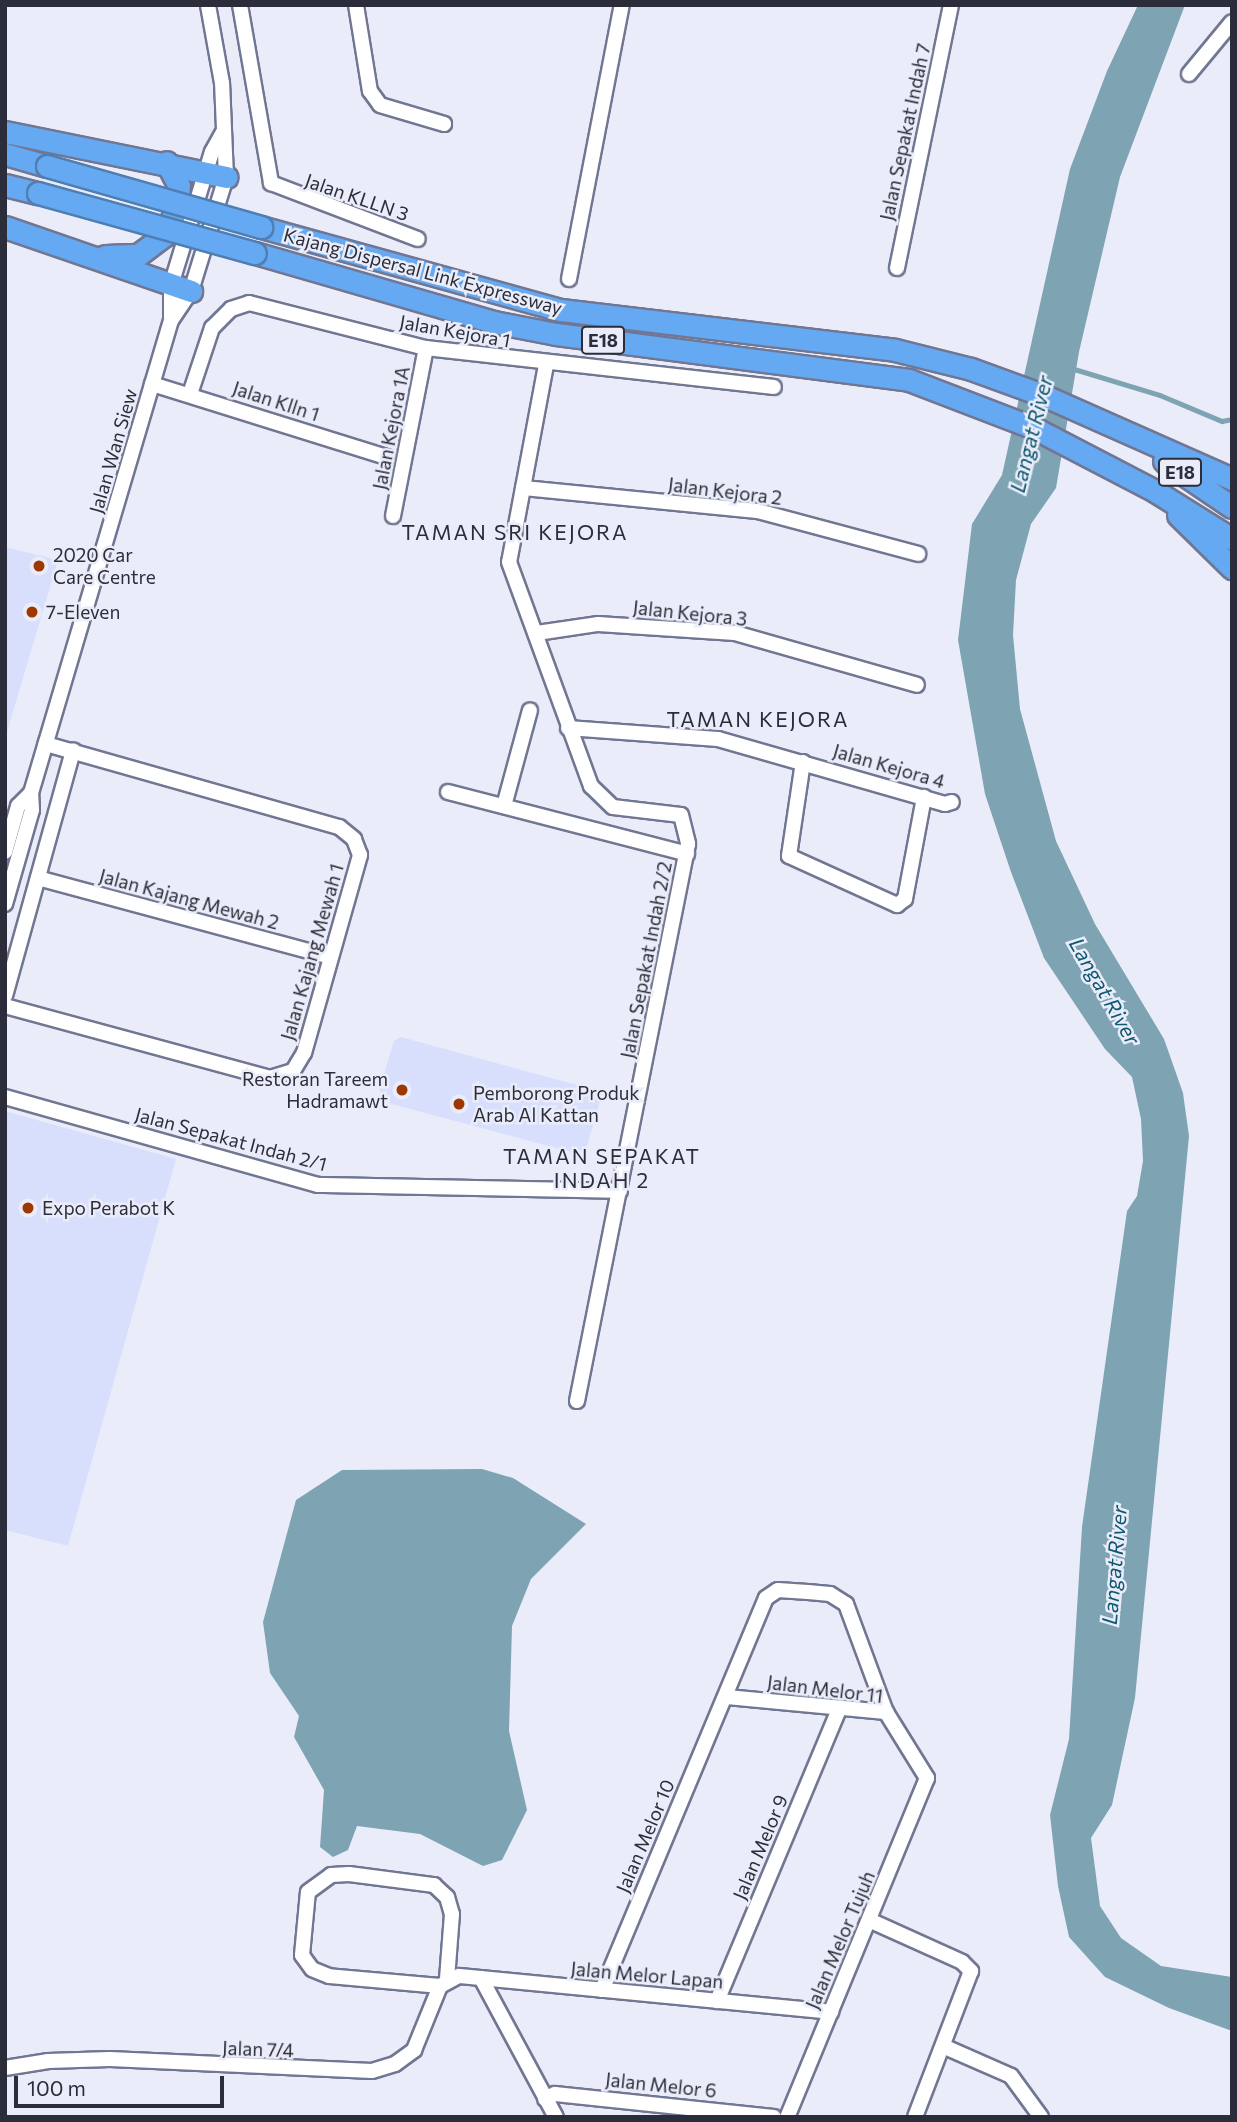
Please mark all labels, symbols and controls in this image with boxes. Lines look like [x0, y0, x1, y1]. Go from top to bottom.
street label: Jalan Sepakat Indah 7 [875, 41, 935, 223]
street label: Jalan KLLN 3 [302, 169, 412, 225]
street label: Kajang Dispersal Link Expressway [281, 223, 565, 319]
street label: Jalan Kejora 1 [398, 310, 512, 352]
road number: E18 [580, 326, 626, 354]
street label: Jalan Kejora 1A [368, 364, 414, 492]
water label: Langat River [1004, 373, 1058, 495]
street label: Jalan Klln 1 [230, 376, 322, 426]
street label: Jalan Wan Siew [84, 386, 142, 516]
road number: E18 [1157, 458, 1203, 486]
street label: Jalan Kejora 2 [667, 473, 783, 509]
district label: TAMAN SRI KEJORA [403, 519, 627, 545]
place label: 2020 Car Care Centre [53, 544, 156, 588]
marker: 2020 Car Care Centre [31, 558, 47, 574]
street label: Jalan Kejora 3 [632, 596, 748, 630]
place label: 7-Eleven [46, 601, 120, 623]
marker: 7-Eleven [24, 604, 40, 620]
district label: TAMAN KEJORA [668, 706, 848, 732]
street label: Jalan Kejora 4 [830, 739, 948, 793]
street label: Jalan Sepakat Indah 2/2 [616, 860, 676, 1060]
street label: Jalan Kajang Mewah 1 [276, 861, 348, 1043]
street label: Jalan Kajang Mewah 2 [97, 864, 281, 934]
water label: Langat River [1064, 933, 1146, 1049]
place label: Restoran Tareem Hadramawt [242, 1068, 388, 1112]
marker: Restoran Tareem Hadramawt [394, 1082, 410, 1098]
place label: Pemborong Produk Arab Al Kattan [473, 1082, 640, 1126]
marker: Pemborong Produk Arab Al Kattan [451, 1096, 467, 1112]
street label: Jalan Sepakat Indah 2/1 [133, 1102, 329, 1176]
district label: TAMAN SEPAKAT INDAH 2 [505, 1143, 699, 1193]
place label: Expo Perabot K [42, 1197, 175, 1219]
marker: Expo Perabot K [20, 1200, 36, 1216]
water label: Langat River [1096, 1504, 1132, 1626]
street label: Jalan Melor 11 [766, 1671, 884, 1707]
street label: Jalan Melor 10 [611, 1776, 679, 1896]
street label: Jalan Melor 9 [728, 1791, 792, 1903]
street label: Jalan Melor Tujuh [801, 1867, 879, 2013]
street label: Jalan Melor Lapan [570, 1957, 724, 1993]
street label: Jalan 7/4 [222, 2036, 294, 2062]
scale bar [18, 2062, 228, 2106]
street label: Jalan Melor 6 [604, 2068, 718, 2102]
text: 100 m [27, 2075, 86, 2100]

